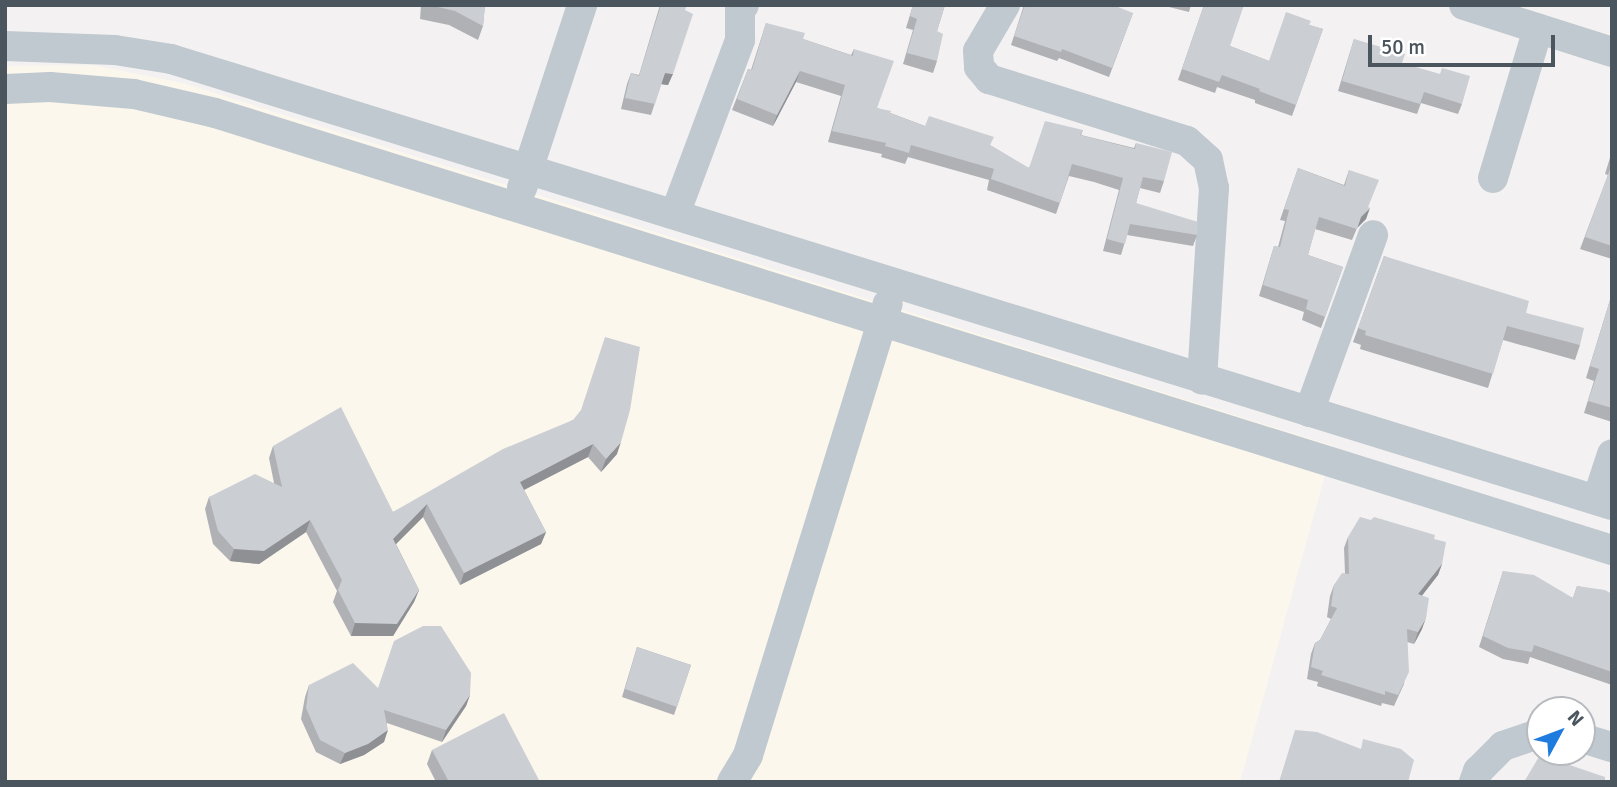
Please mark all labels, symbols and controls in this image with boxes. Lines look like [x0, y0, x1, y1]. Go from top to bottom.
scale bar [1372, 21, 1559, 65]
text: 50 m [1381, 34, 1425, 60]
north arrow [1526, 696, 1596, 766]
text: N [1562, 706, 1589, 731]

